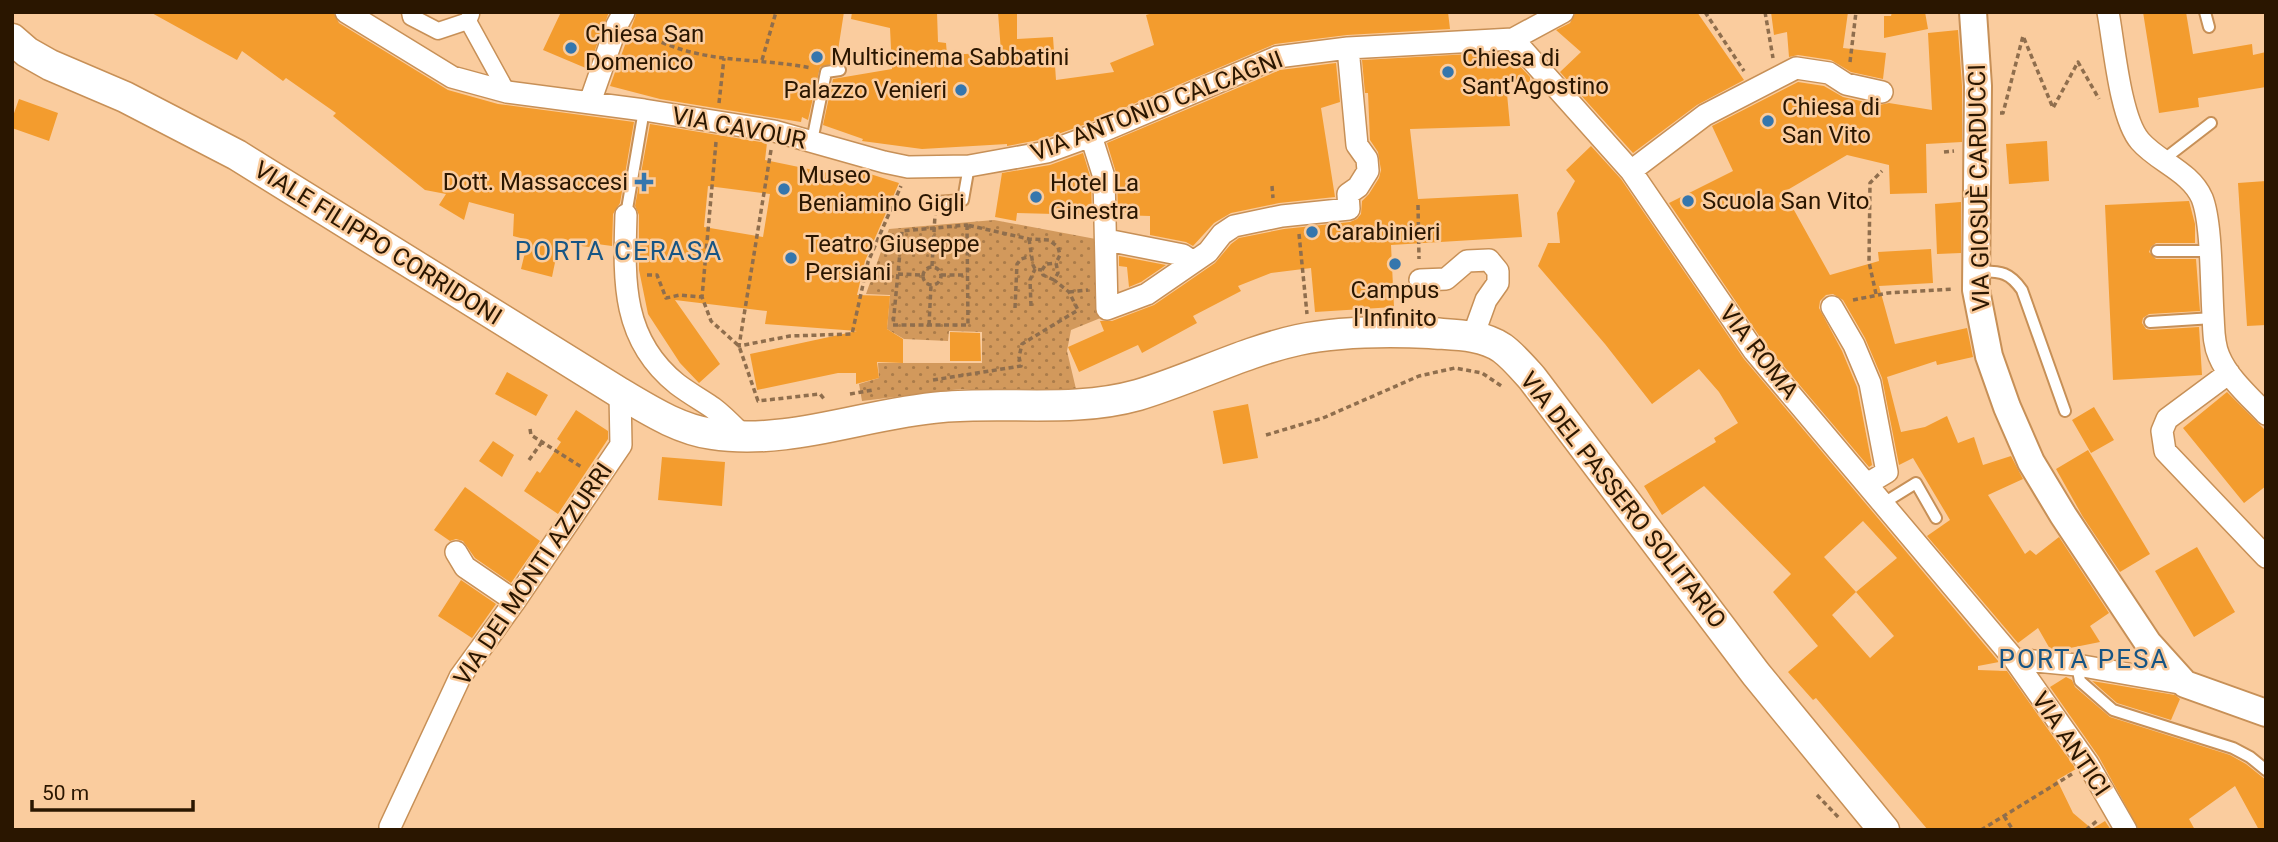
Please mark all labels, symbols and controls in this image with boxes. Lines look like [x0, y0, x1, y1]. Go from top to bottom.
place label: Chiesa San Domenico [585, 20, 704, 76]
marker: Chiesa San Domenico [563, 40, 579, 56]
place label: Multicinema Sabbatini [831, 43, 1069, 71]
place label: Chiesa di Sant'Agostino [1462, 44, 1609, 100]
street label: VIA ANTONIO CALCAGNI [1027, 45, 1287, 167]
marker: Multicinema Sabbatini [809, 49, 825, 65]
marker: Chiesa di Sant'Agostino [1440, 64, 1456, 80]
street label: VIA GIOSUÈ CARDUCCI [1963, 64, 1995, 312]
place label: Palazzo Venieri [784, 76, 947, 104]
marker: Palazzo Venieri [953, 82, 969, 98]
place label: Chiesa di San Vito [1782, 93, 1880, 149]
street label: VIA CAVOUR [670, 101, 809, 155]
marker: Chiesa di San Vito [1760, 113, 1776, 129]
street label: VIALE FILIPPO CORRIDONI [249, 155, 507, 331]
place label: Museo Beniamino Gigli [798, 161, 965, 217]
place label: Dott. Massaccesi [443, 168, 628, 196]
place label: Hotel La Ginestra [1050, 169, 1139, 225]
marker: Dott. Massaccesi [634, 172, 654, 192]
marker: Museo Beniamino Gigli [776, 181, 792, 197]
place label: Scuola San Vito [1702, 187, 1870, 215]
marker: Hotel La Ginestra [1028, 189, 1044, 205]
marker: Scuola San Vito [1680, 193, 1696, 209]
place label: Carabinieri [1326, 218, 1441, 246]
marker: Carabinieri [1304, 224, 1320, 240]
place label: Teatro Giuseppe Persiani [805, 230, 980, 286]
district label: PORTA CERASA [515, 236, 723, 266]
marker: Teatro Giuseppe Persiani [783, 250, 799, 266]
marker: Campus l'Infinito [1387, 256, 1403, 272]
place label: Campus l'Infinito [1351, 276, 1439, 332]
street label: VIA ROMA [1714, 299, 1805, 405]
street label: VIA DEL PASSERO SOLITARIO [1514, 366, 1732, 634]
street label: VIA DEI MONTI AZZURRI [448, 457, 618, 691]
district label: PORTA PESA [1999, 644, 2169, 674]
street label: VIA ANTICI [2026, 687, 2116, 801]
scale bar [32, 768, 192, 812]
text: 50 m [42, 781, 89, 805]

